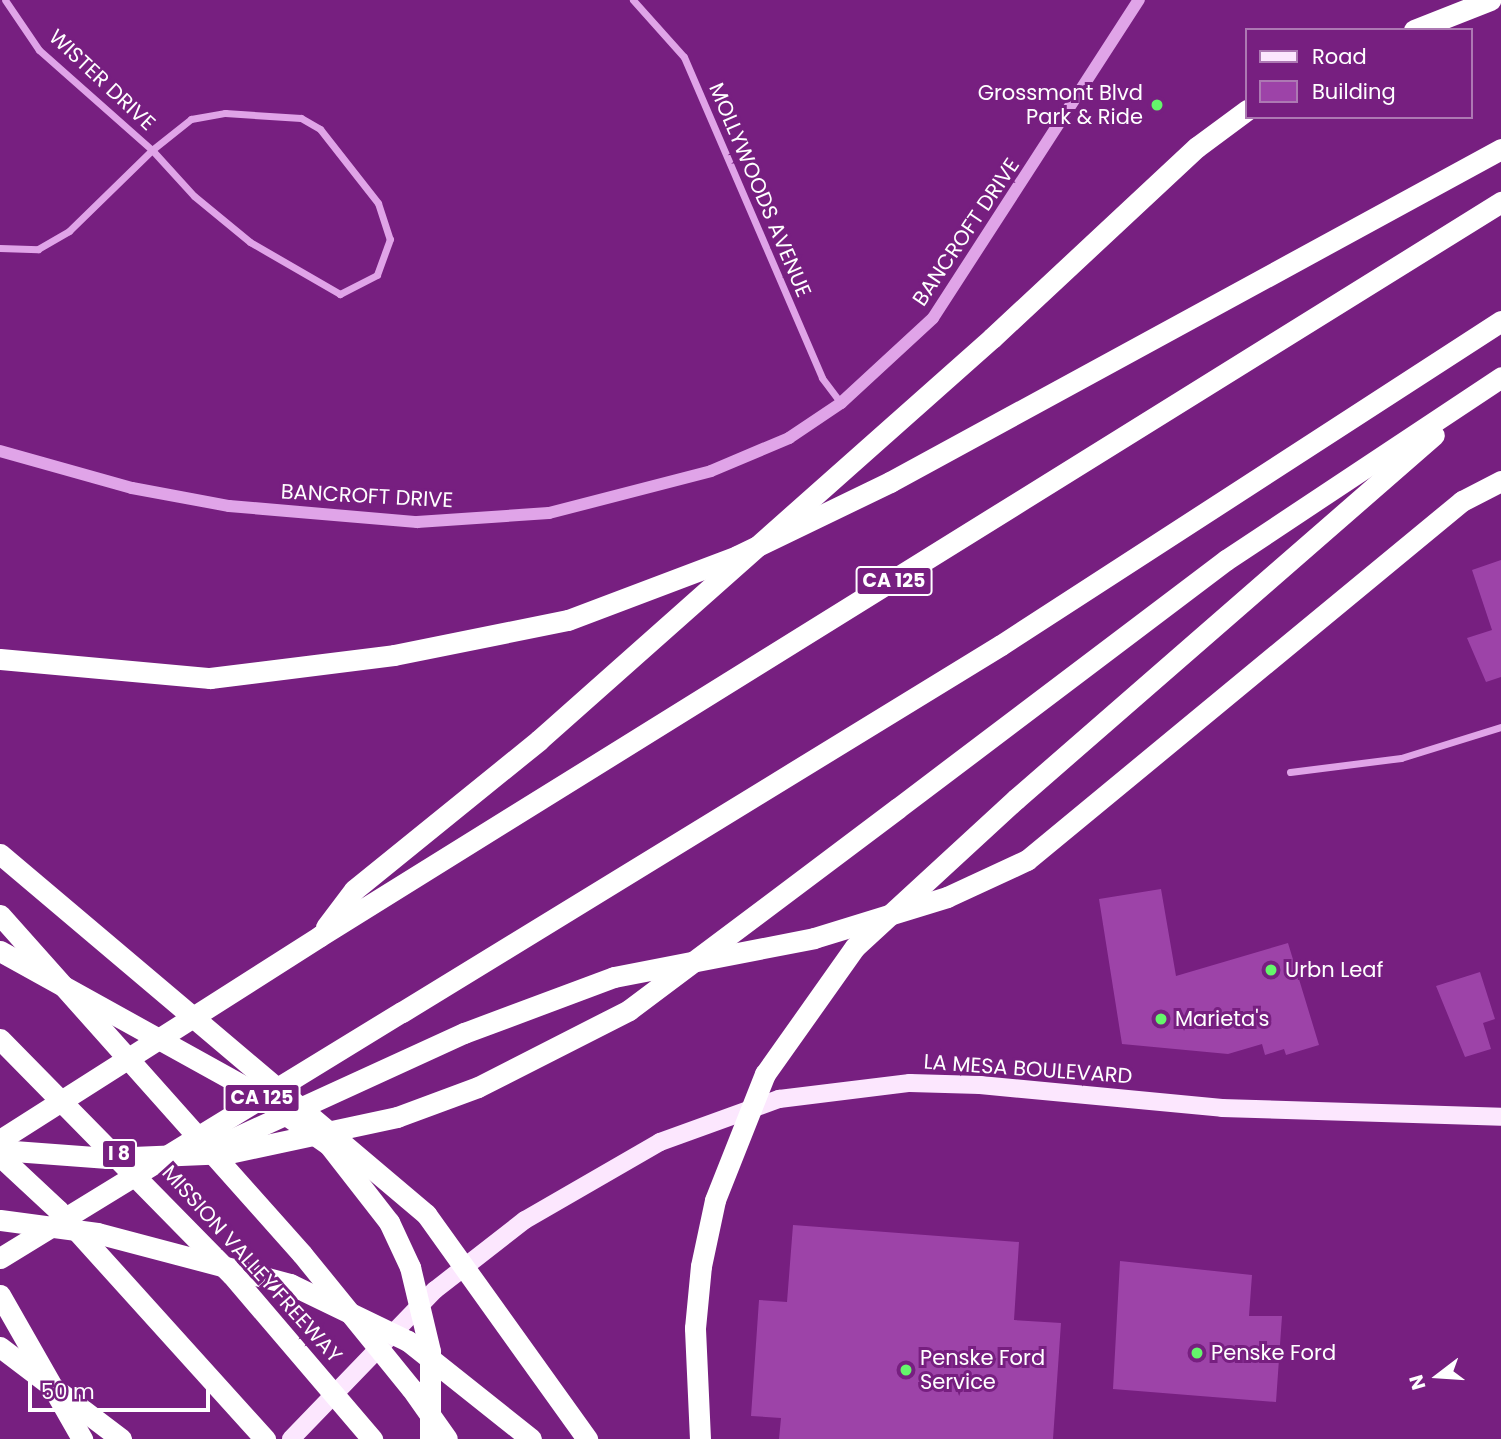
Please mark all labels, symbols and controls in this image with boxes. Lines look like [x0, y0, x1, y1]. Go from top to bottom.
street label: WISTER DRIVE [44, 24, 160, 136]
legend [1246, 28, 1473, 119]
text: Road [1312, 42, 1367, 71]
text: Building [1312, 77, 1396, 106]
street label: MOLLYWOODS AVENUE [703, 79, 817, 301]
place label: Grossmont Blvd Park & Ride [978, 80, 1143, 130]
marker: Grossmont Blvd Park & Ride [1149, 97, 1165, 113]
street label: BANCROFT DRIVE [907, 153, 1025, 311]
street label: BANCROFT DRIVE [280, 479, 454, 513]
road number: CA 125 [856, 566, 932, 596]
place label: Urbn Leaf [1285, 957, 1383, 983]
marker: Urbn Leaf [1263, 962, 1279, 978]
place label: Marieta's [1175, 1006, 1269, 1032]
marker: Marieta's [1153, 1011, 1169, 1027]
street label: LA MESA BOULEVARD [923, 1049, 1133, 1089]
road number: CA 125 [224, 1082, 300, 1114]
road number: I 8 [100, 1138, 138, 1170]
street label: MISSION VALLEY FREEWAY [157, 1160, 347, 1368]
place label: Penske Ford [1211, 1340, 1336, 1366]
north arrow [1403, 1341, 1473, 1411]
place label: Penske Ford Service [920, 1345, 1045, 1395]
marker: Penske Ford [1189, 1345, 1205, 1361]
marker: Penske Ford Service [898, 1362, 914, 1378]
scale bar [32, 1366, 214, 1410]
text: N [1402, 1372, 1432, 1393]
text: 50 m [41, 1377, 95, 1406]

